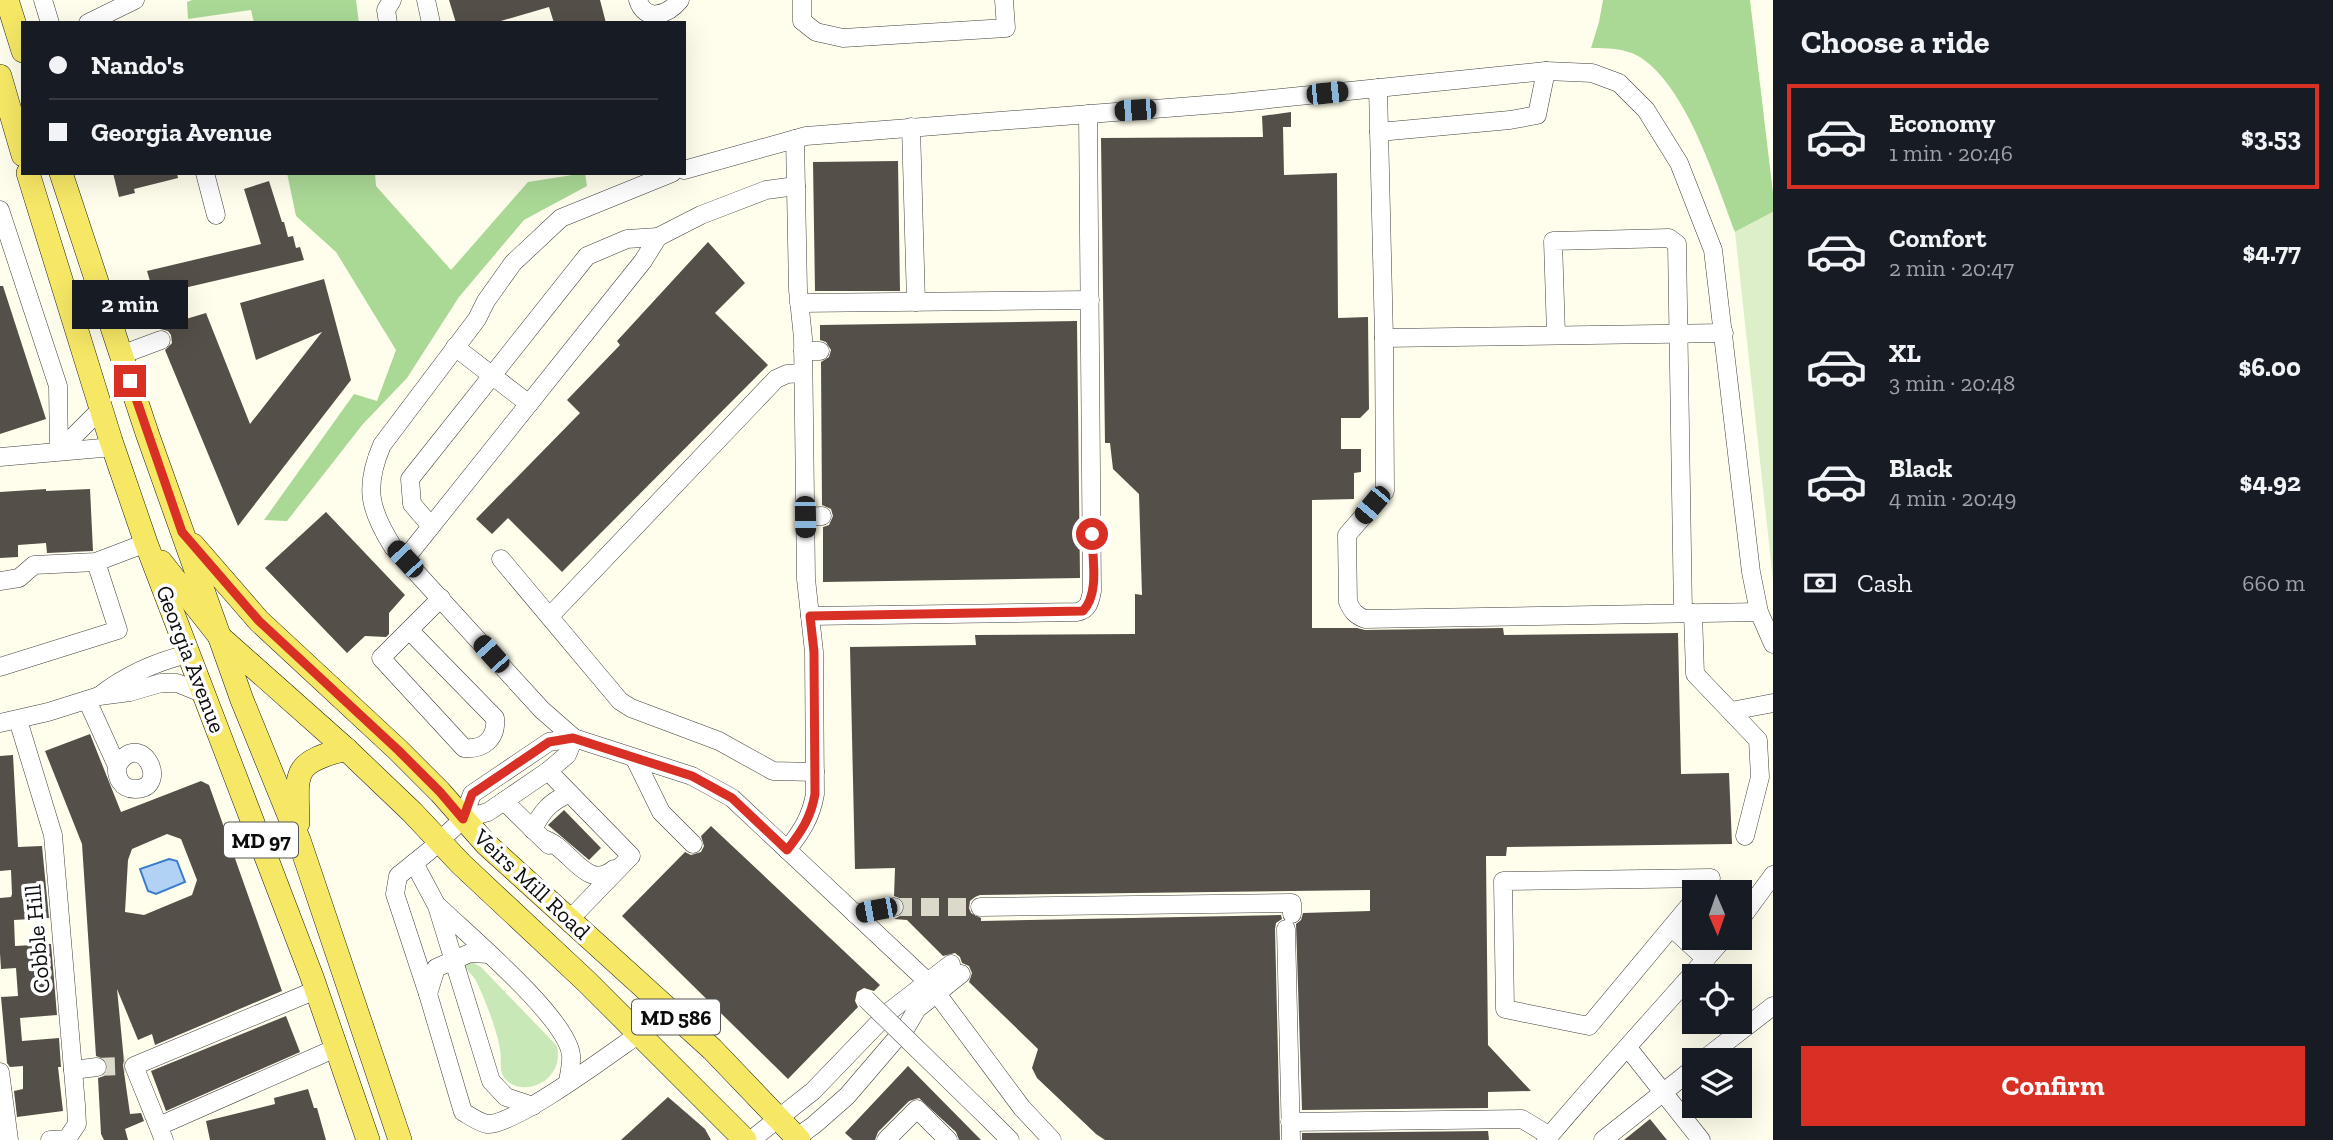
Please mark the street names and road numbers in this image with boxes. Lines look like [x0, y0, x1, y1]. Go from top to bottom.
street label: Georgia Avenue [150, 581, 232, 737]
road number: MD 97 [224, 822, 298, 858]
street label: Veirs Mill Road [467, 822, 596, 945]
street label: Cobble Hill [18, 883, 56, 995]
road number: MD 586 [632, 1000, 720, 1034]

